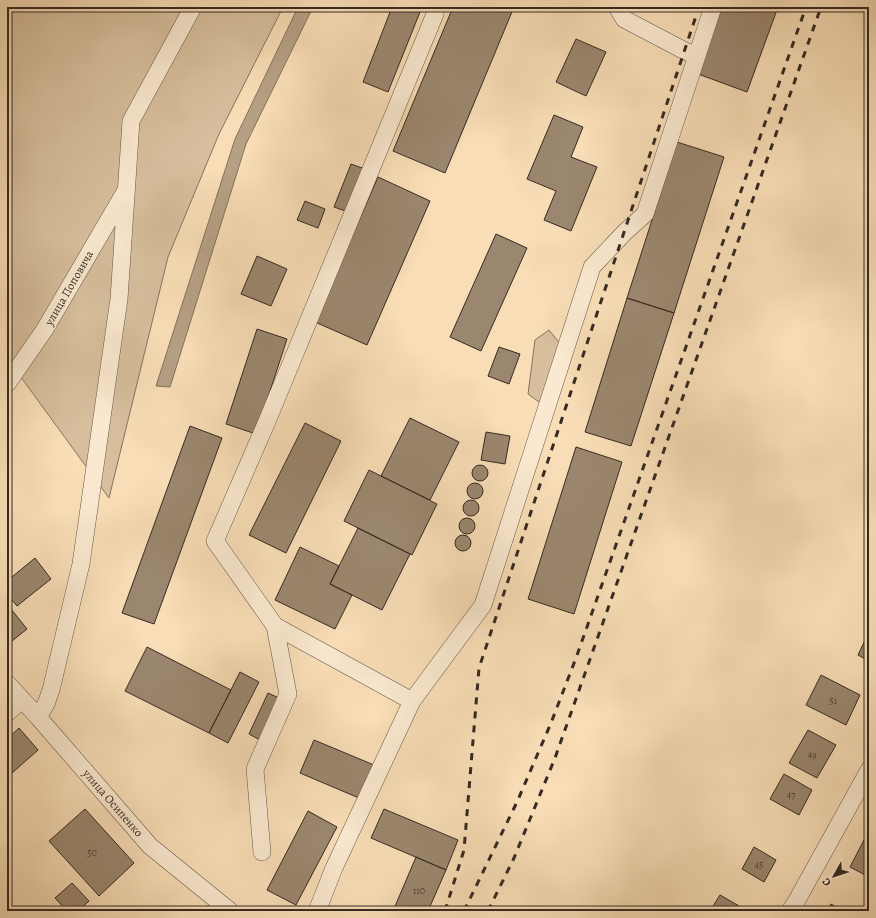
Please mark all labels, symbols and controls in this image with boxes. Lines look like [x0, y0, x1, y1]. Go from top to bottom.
street label: улица Поповича [41, 247, 97, 329]
house number: 51 [829, 694, 837, 707]
house number: 49 [807, 748, 817, 761]
street label: улица Осипенко [78, 765, 147, 840]
house number: 47 [787, 788, 796, 801]
house number: 50 [87, 846, 97, 859]
north arrow [814, 856, 854, 896]
house number: 45 [755, 858, 763, 871]
text: С [819, 874, 835, 889]
house number: 110 [413, 884, 425, 897]

